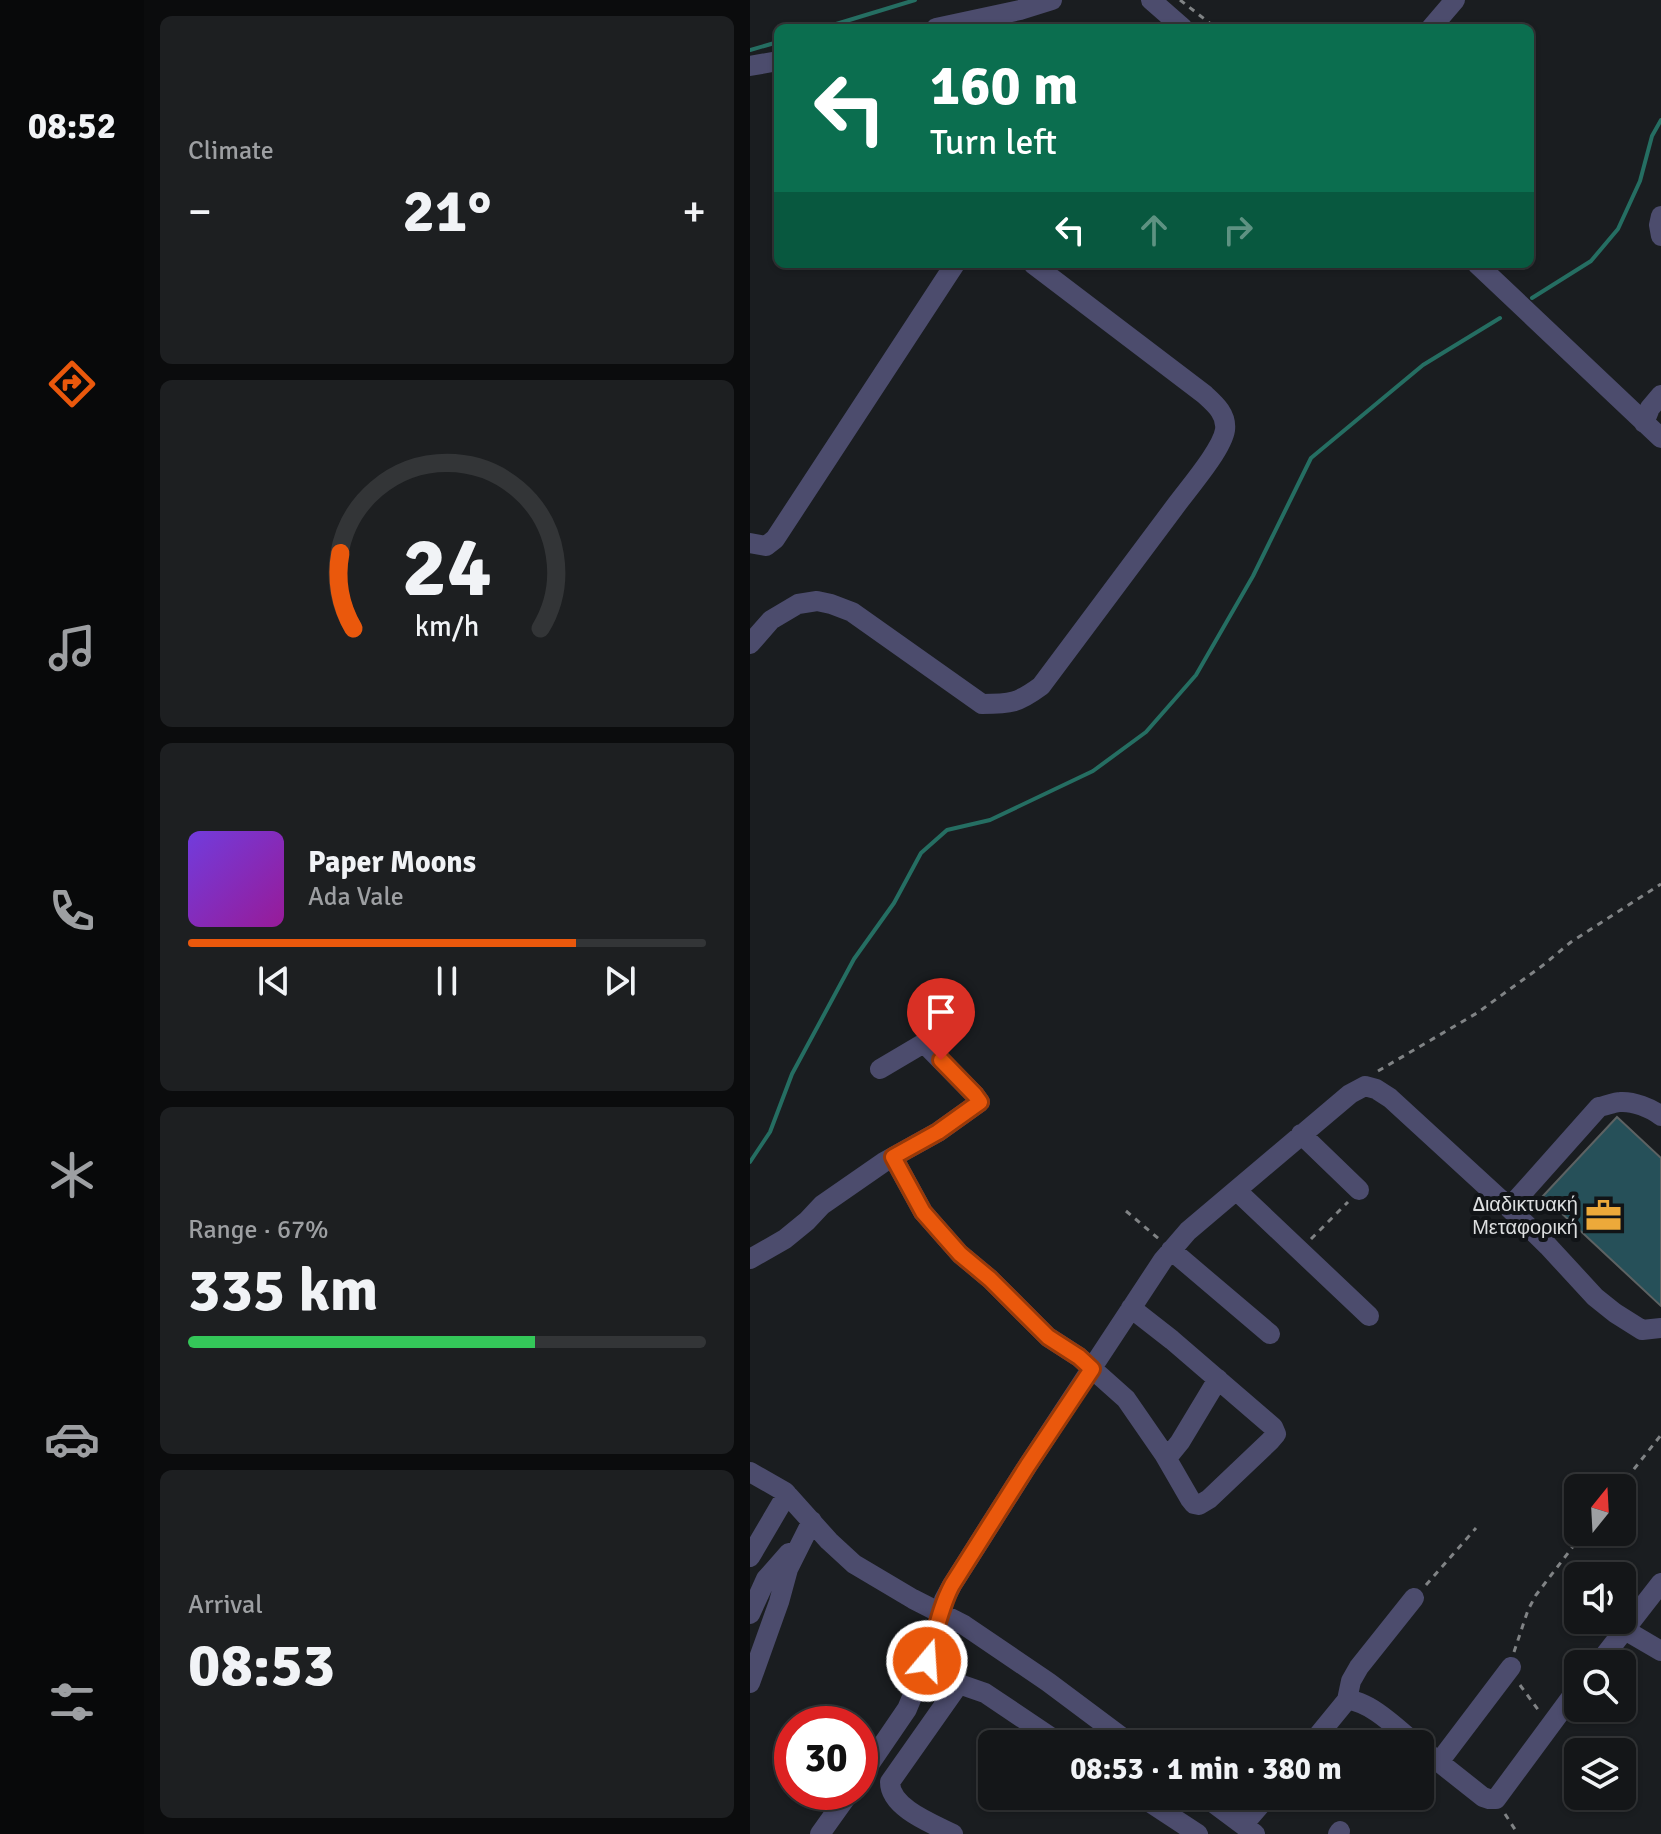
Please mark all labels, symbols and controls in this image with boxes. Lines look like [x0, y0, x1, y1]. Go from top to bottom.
text: 160 m [930, 51, 1078, 120]
icon: left [798, 56, 902, 160]
text: 08:52 [28, 104, 116, 149]
text: Turn left [930, 120, 1057, 165]
text: Climate [188, 135, 274, 167]
text: 21° [403, 175, 491, 249]
text: − [188, 185, 212, 239]
text: + [682, 185, 706, 239]
icon: left [1048, 208, 1092, 252]
icon: ahead [1132, 208, 1176, 252]
icon: right [1216, 208, 1260, 252]
icon: directions [44, 356, 100, 412]
text: 24 [402, 517, 492, 619]
text: km/h [415, 610, 479, 645]
icon: music [44, 620, 100, 676]
text: Paper Moons [308, 844, 476, 881]
text: Ada Vale [308, 881, 404, 913]
icon: phone [44, 883, 100, 939]
icon: previous [252, 959, 296, 1003]
icon: pause [425, 959, 469, 1003]
icon: next [598, 959, 642, 1003]
pin [907, 978, 975, 1060]
icon: arrive [919, 990, 963, 1034]
icon: climate [44, 1147, 100, 1203]
place label: Διαδικτυακή Μεταφορική [1472, 1192, 1578, 1240]
office icon: Διαδικτυακή Μεταφορική [1585, 1196, 1623, 1234]
text: Range · 67% [188, 1214, 329, 1246]
text: 335 km [188, 1254, 378, 1328]
icon: car [44, 1411, 100, 1467]
north arrow [1564, 1474, 1636, 1546]
map controls [1564, 1474, 1636, 1810]
button: sound [1564, 1562, 1636, 1634]
text: Arrival [188, 1589, 263, 1621]
position arrow [885, 1619, 969, 1703]
text: 08:53 [188, 1629, 335, 1703]
button: search [1564, 1650, 1636, 1722]
icon: filters [44, 1674, 100, 1730]
speed limit sign: 30 [774, 1706, 878, 1810]
button: layers [1564, 1738, 1636, 1810]
text: 08:53 · 1 min · 380 m [1070, 1751, 1342, 1788]

